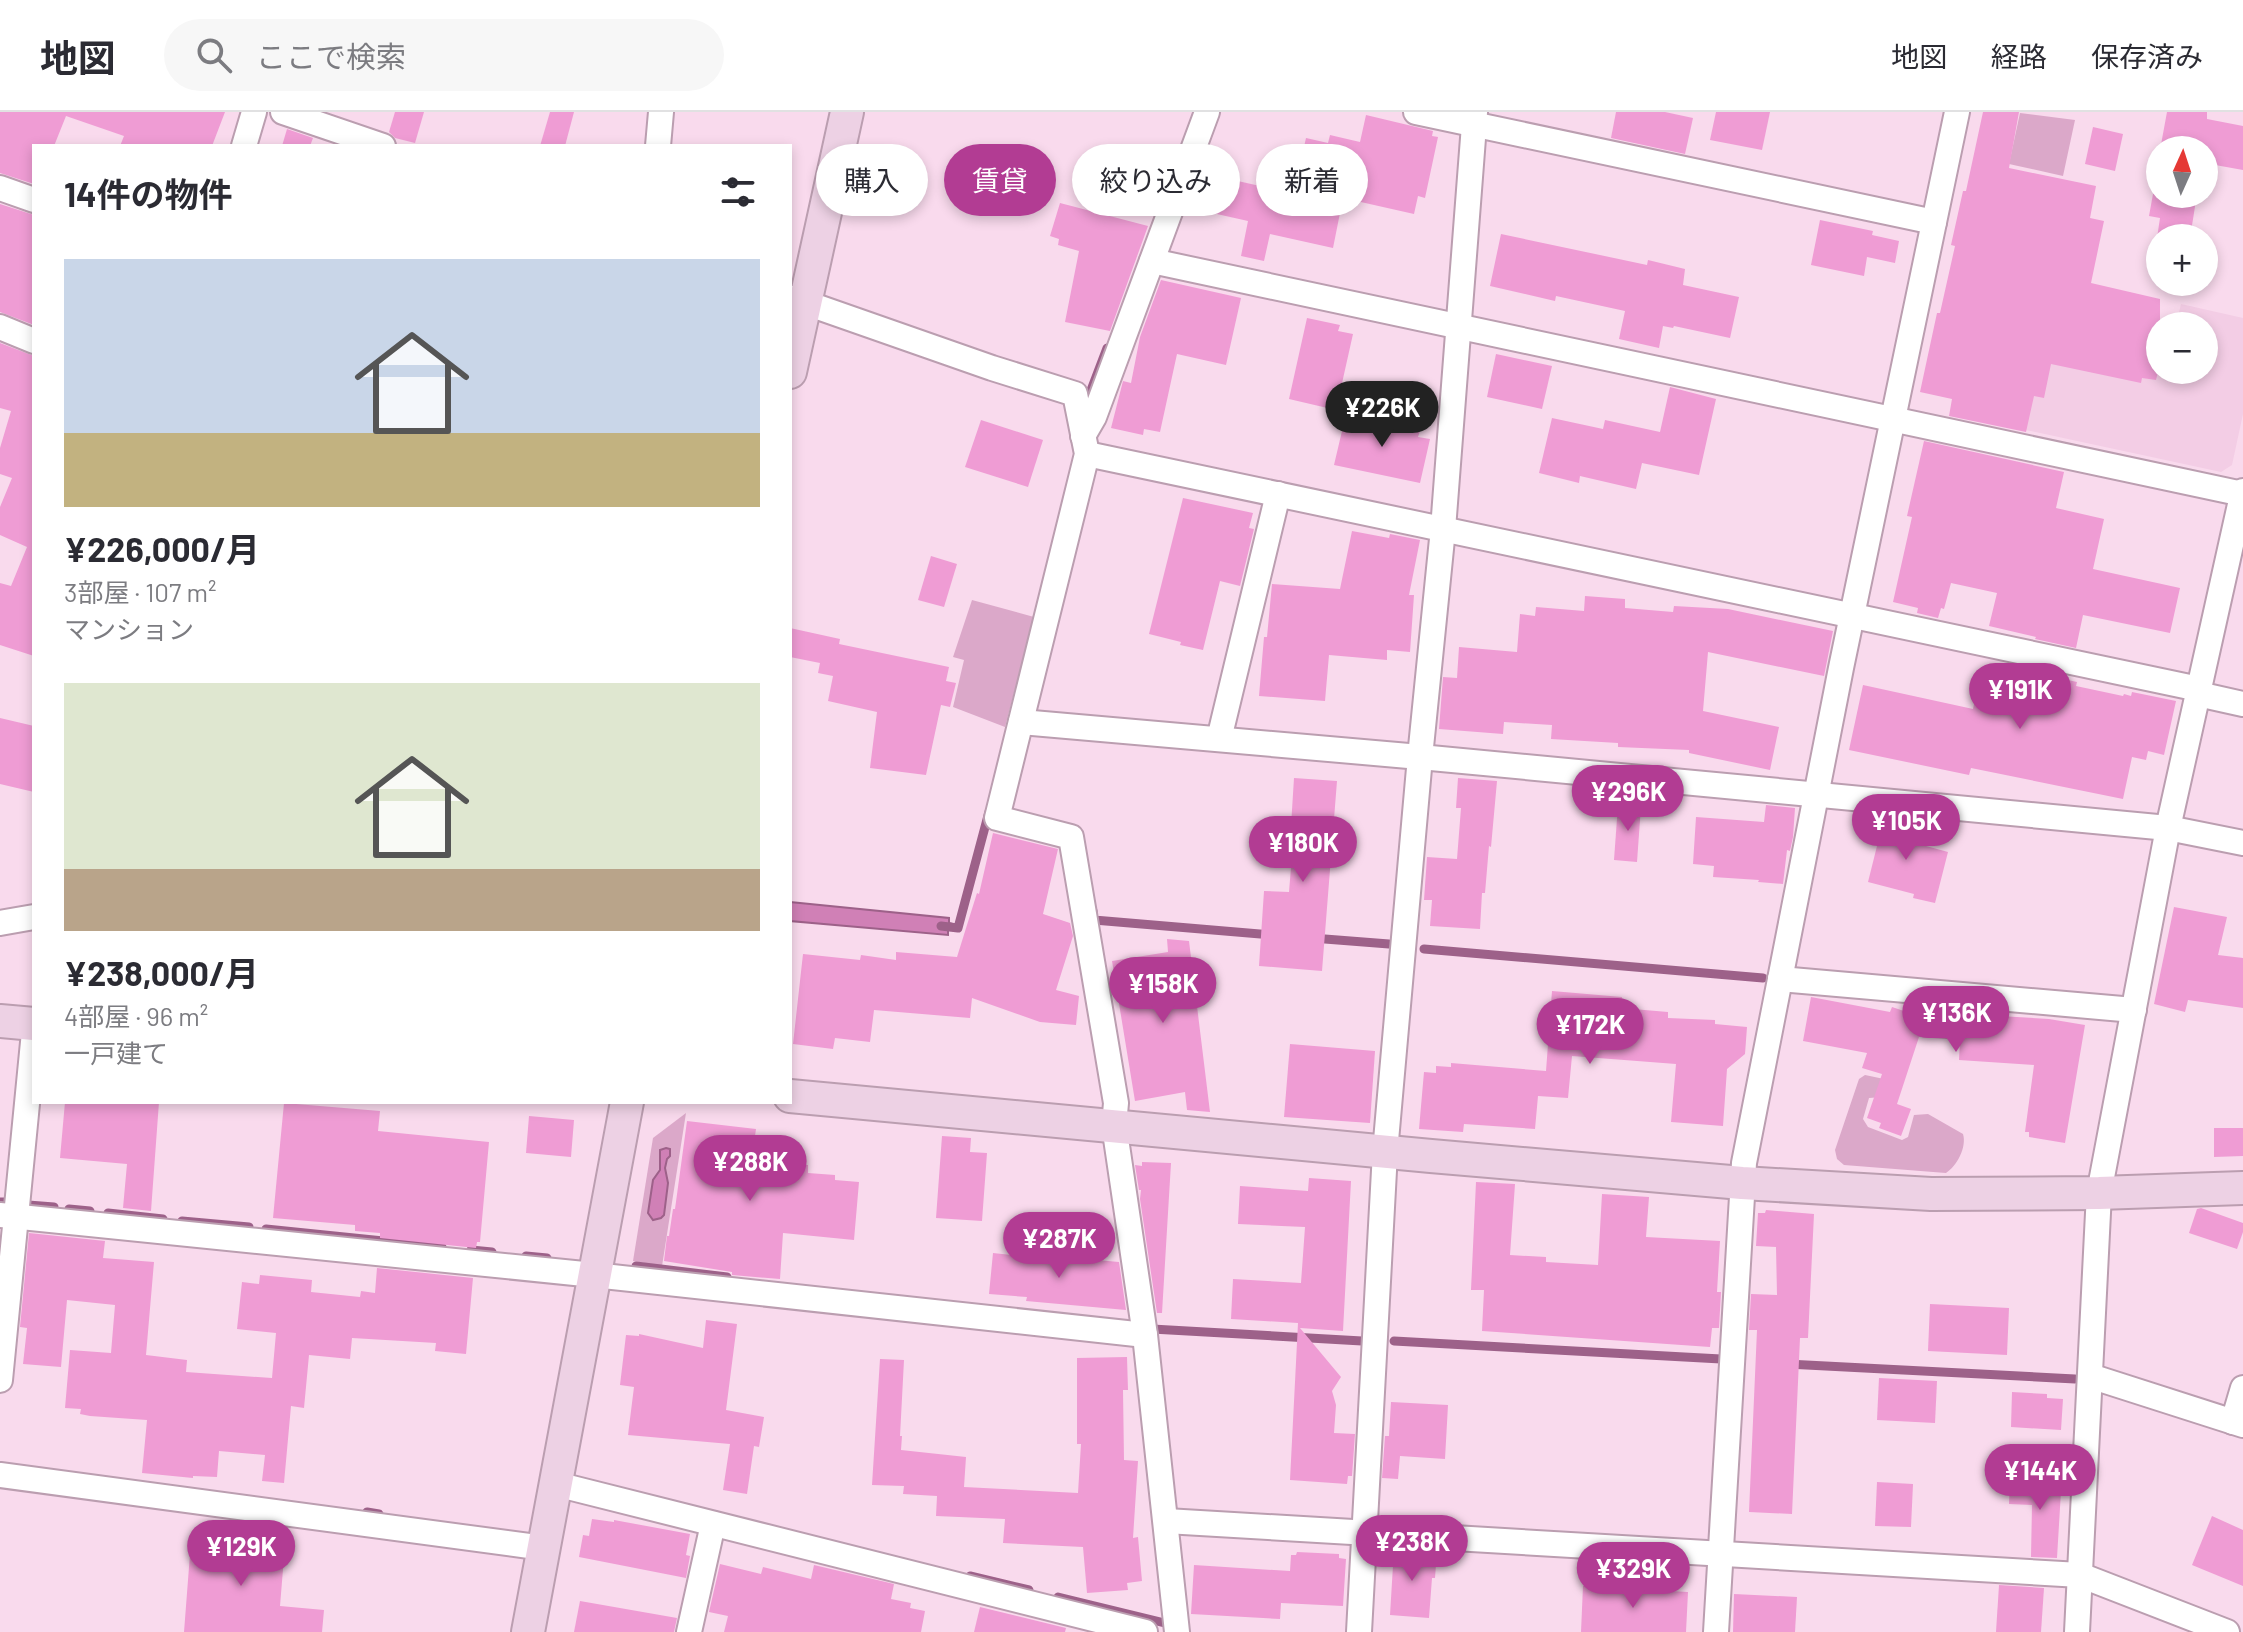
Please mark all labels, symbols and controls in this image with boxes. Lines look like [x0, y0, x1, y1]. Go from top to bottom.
search box [164, 19, 724, 91]
icon: search [192, 33, 236, 77]
text: 地図 [40, 34, 116, 80]
text: ここで検索 [256, 38, 406, 74]
text: 地図 [1891, 39, 1947, 73]
text: 経路 [1991, 39, 2047, 73]
text: 保存済み [2091, 39, 2203, 73]
north arrow [2146, 136, 2218, 208]
map controls [2146, 136, 2218, 384]
chip: 購入 [816, 144, 928, 216]
chip: 賃貸 [944, 144, 1056, 216]
chip: 絞り込み [1072, 144, 1240, 216]
chip: 新着 [1256, 144, 1368, 216]
icon: filters [716, 170, 760, 214]
text: 14件の物件 [64, 173, 233, 214]
button: + [2146, 224, 2218, 296]
icon: home [340, 311, 484, 455]
button: − [2146, 312, 2218, 384]
pin: ¥226K [1326, 381, 1438, 449]
text: ¥226K [1343, 391, 1421, 422]
text: ¥226,000/月 [64, 528, 260, 569]
text: 3部屋 · 107 m² [64, 576, 217, 607]
text: マンション [64, 613, 194, 644]
pin: ¥191K [1964, 663, 2076, 731]
text: ¥191K [1987, 673, 2053, 704]
icon: home [340, 735, 484, 879]
pin: ¥296K [1572, 765, 1684, 833]
text: ¥296K [1590, 775, 1666, 806]
pin: ¥105K [1850, 794, 1962, 862]
text: ¥105K [1870, 804, 1942, 835]
pin: ¥180K [1247, 816, 1359, 884]
text: ¥180K [1267, 826, 1339, 857]
text: ¥238,000/月 [64, 952, 259, 993]
pin: ¥158K [1107, 957, 1219, 1025]
text: ¥158K [1127, 967, 1199, 998]
pin: ¥136K [1900, 986, 2012, 1054]
text: ¥136K [1920, 996, 1992, 1027]
pin: ¥172K [1534, 998, 1646, 1066]
text: 4部屋 · 96 m² [64, 1000, 208, 1031]
text: ¥172K [1555, 1008, 1625, 1039]
text: 一戸建て [64, 1037, 168, 1068]
pin: ¥288K [694, 1135, 806, 1203]
text: ¥288K [712, 1145, 788, 1176]
pin: ¥287K [1003, 1212, 1115, 1280]
text: ¥287K [1021, 1222, 1097, 1253]
pin: ¥144K [1984, 1444, 2096, 1512]
text: ¥144K [2003, 1454, 2077, 1485]
pin: ¥238K [1356, 1515, 1468, 1583]
pin: ¥129K [185, 1520, 297, 1588]
text: ¥238K [1374, 1525, 1450, 1556]
text: ¥129K [205, 1530, 277, 1561]
pin: ¥329K [1577, 1542, 1689, 1610]
text: ¥329K [1595, 1552, 1671, 1583]

